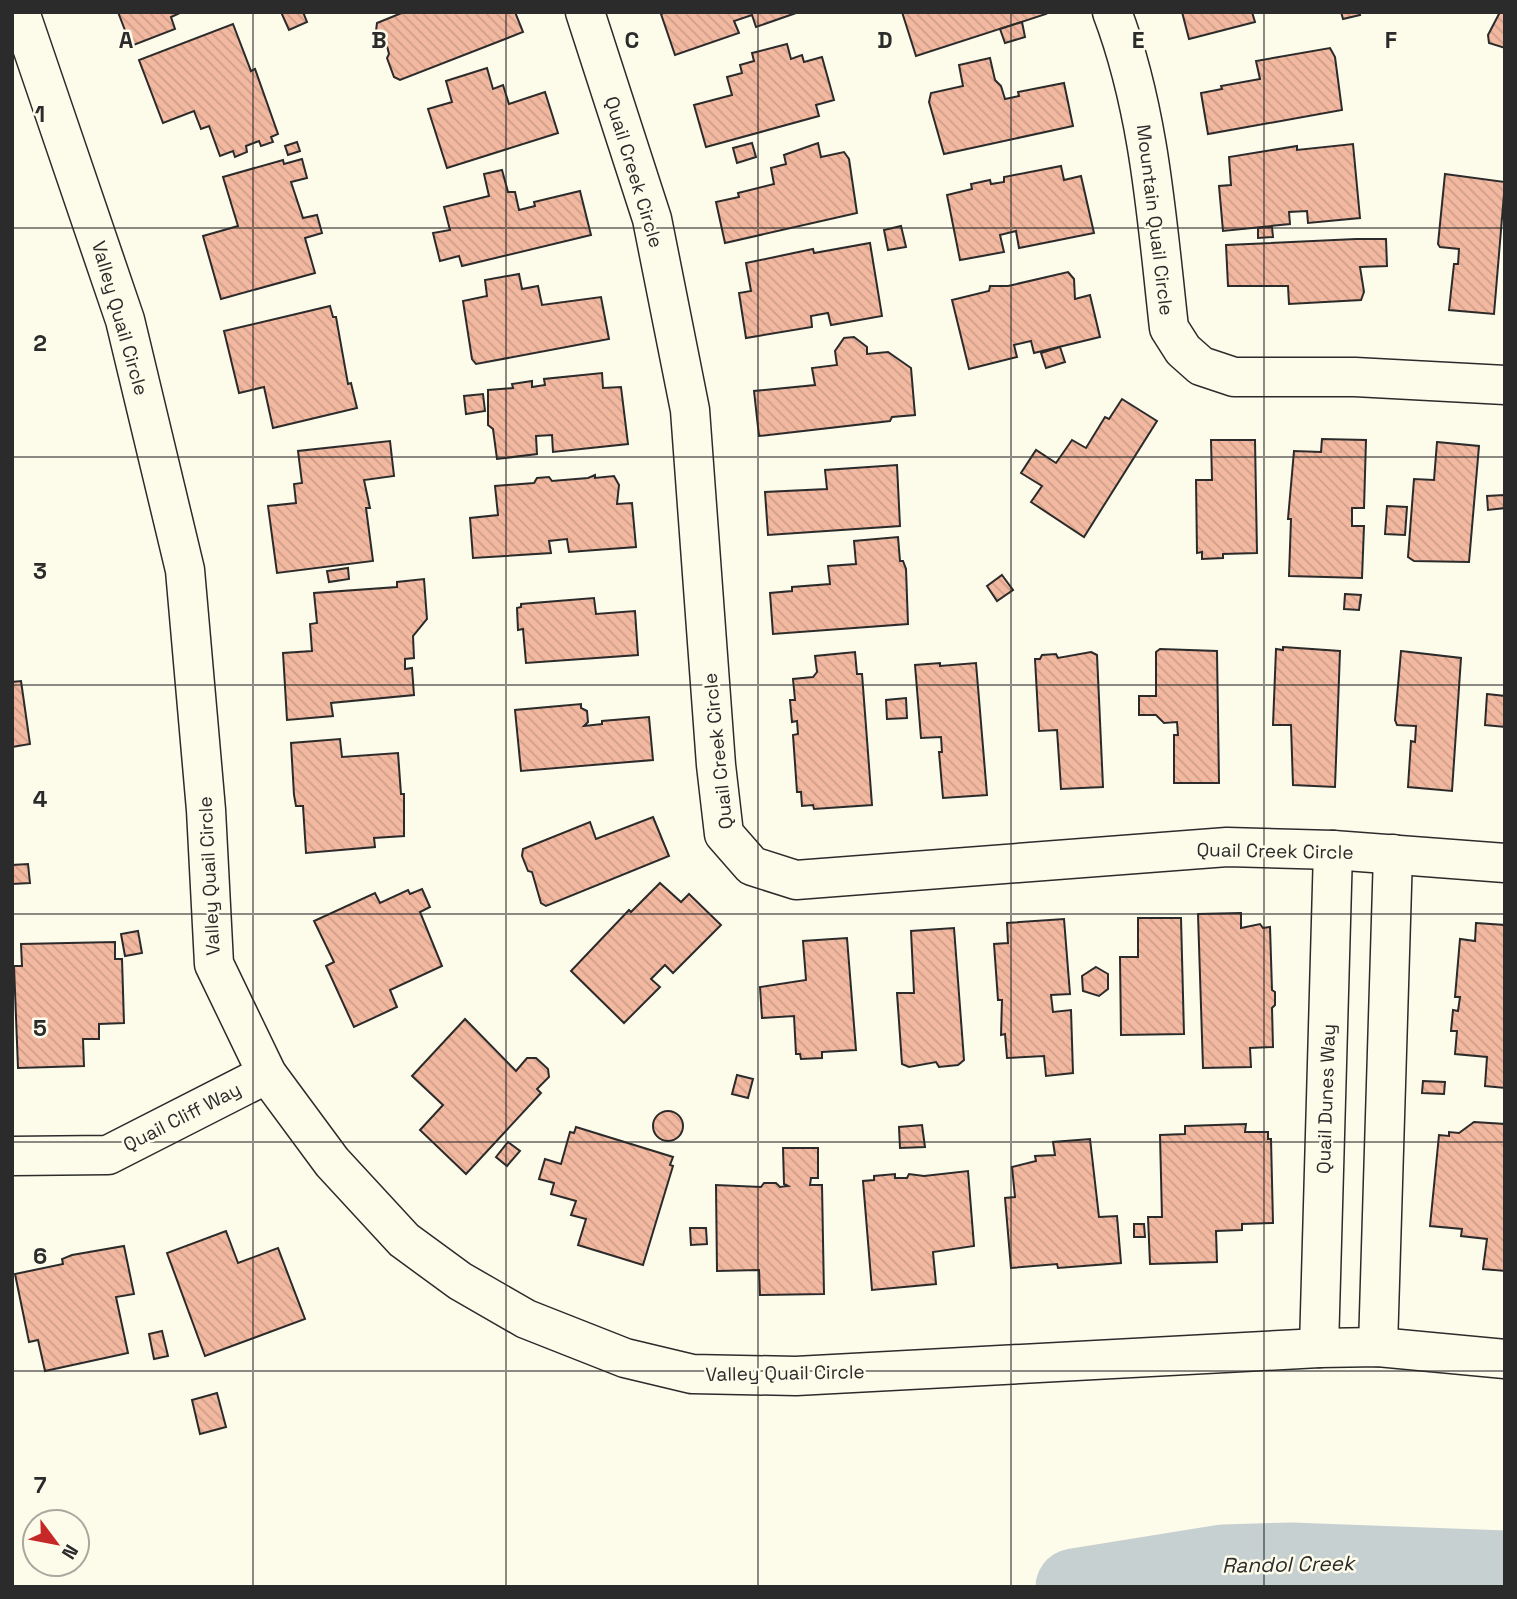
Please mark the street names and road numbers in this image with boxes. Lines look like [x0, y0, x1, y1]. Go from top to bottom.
street label: Quail Creek Circle [599, 93, 669, 251]
street label: Mountain Quail Circle [1131, 123, 1179, 317]
street label: Valley Quail Circle [86, 238, 154, 398]
street label: Quail Creek Circle [697, 672, 739, 830]
street label: Valley Quail Circle [192, 796, 226, 956]
street label: Quail Creek Circle [1196, 837, 1354, 865]
street label: Quail Dunes Way [1311, 1024, 1341, 1174]
street label: Quail Cliff Way [119, 1077, 245, 1157]
street label: Valley Quail Circle [705, 1359, 865, 1387]

